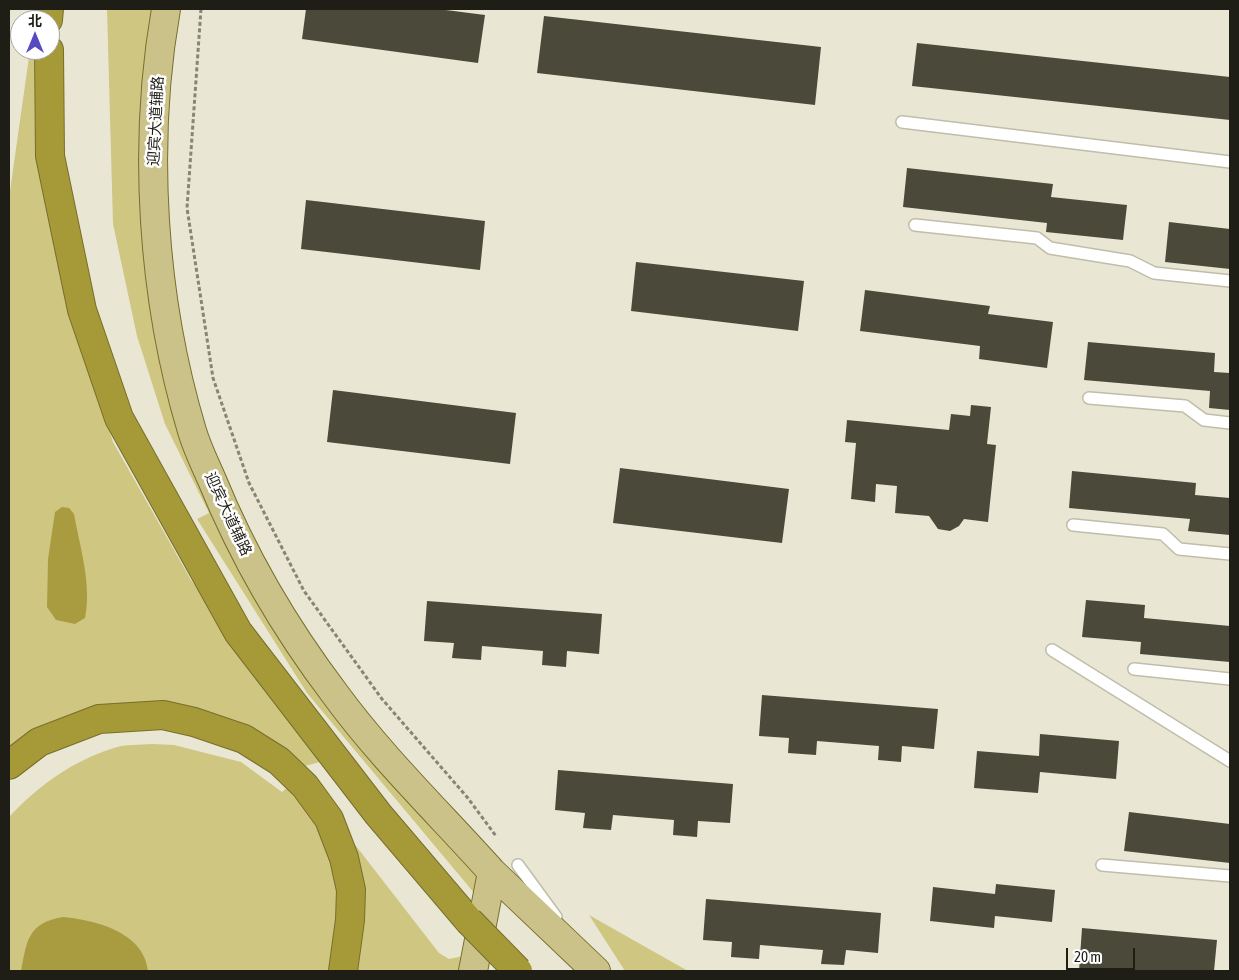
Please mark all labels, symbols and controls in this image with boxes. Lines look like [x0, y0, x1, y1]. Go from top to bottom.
north arrow [10, 10, 60, 60]
text: 北 [28, 13, 42, 29]
street label: 迎宾大道辅路 [145, 76, 167, 166]
street label: 迎宾大道辅路 [201, 469, 255, 559]
scale bar [1069, 938, 1138, 970]
text: 20 m [1074, 948, 1101, 965]

